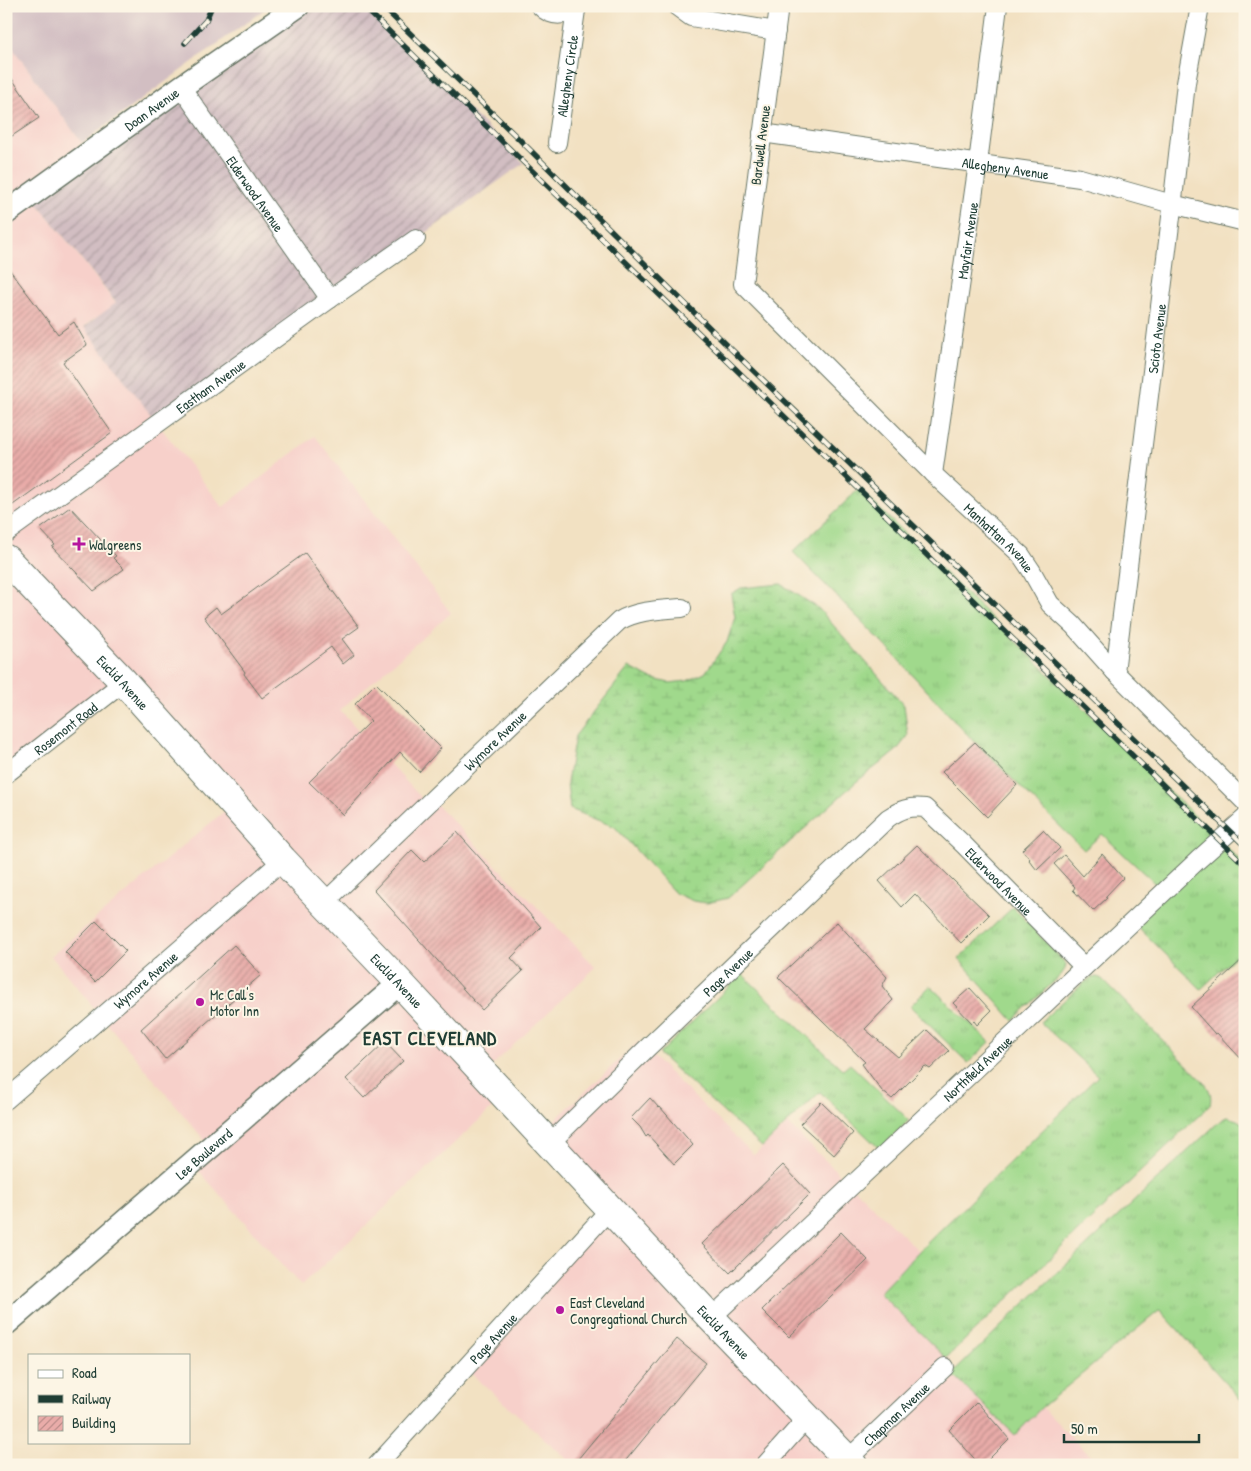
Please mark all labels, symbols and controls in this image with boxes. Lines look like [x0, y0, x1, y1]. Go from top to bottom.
street label: Allegheny Circle [551, 33, 582, 118]
street label: Doan Avenue [120, 82, 183, 135]
street label: Bardwell Avenue [746, 104, 774, 186]
street label: Elderwood Avenue [223, 152, 289, 235]
street label: Allegheny Avenue [961, 152, 1051, 183]
street label: Mayfair Avenue [952, 200, 982, 280]
street label: Scioto Avenue [1142, 302, 1170, 374]
street label: Eastham Avenue [172, 354, 249, 417]
street label: Manhattan Avenue [960, 498, 1039, 576]
place label: Walgreens [89, 535, 141, 555]
marker: Walgreens [73, 538, 85, 550]
street label: Euclid Avenue [93, 650, 154, 714]
street label: Rosemont Road [30, 697, 101, 759]
street label: Wymore Avenue [459, 705, 530, 774]
street label: Elderwood Avenue [962, 843, 1038, 920]
street label: Page Avenue [698, 943, 757, 1000]
street label: Wymore Avenue [109, 946, 182, 1013]
street label: Euclid Avenue [367, 949, 428, 1012]
place label: Mc Call's Motor Inn [210, 985, 259, 1020]
marker: Mc Call's Motor Inn [194, 996, 206, 1008]
district label: EAST CLEVELAND [363, 1025, 497, 1051]
street label: Northfield Avenue [938, 1030, 1016, 1105]
street label: Lee Boulevard [171, 1123, 236, 1183]
place label: East Cleveland Congregational Church [570, 1293, 687, 1329]
street label: Euclid Avenue [694, 1300, 755, 1363]
marker: East Cleveland Congregational Church [554, 1304, 566, 1316]
street label: Page Avenue [465, 1308, 521, 1367]
legend [28, 1354, 190, 1444]
text: Road [72, 1362, 97, 1383]
street label: Chapman Avenue [858, 1377, 934, 1450]
text: Railway [72, 1388, 111, 1409]
scale bar [1064, 1411, 1198, 1443]
text: Building [72, 1412, 116, 1433]
text: 50 m [1071, 1418, 1098, 1439]

